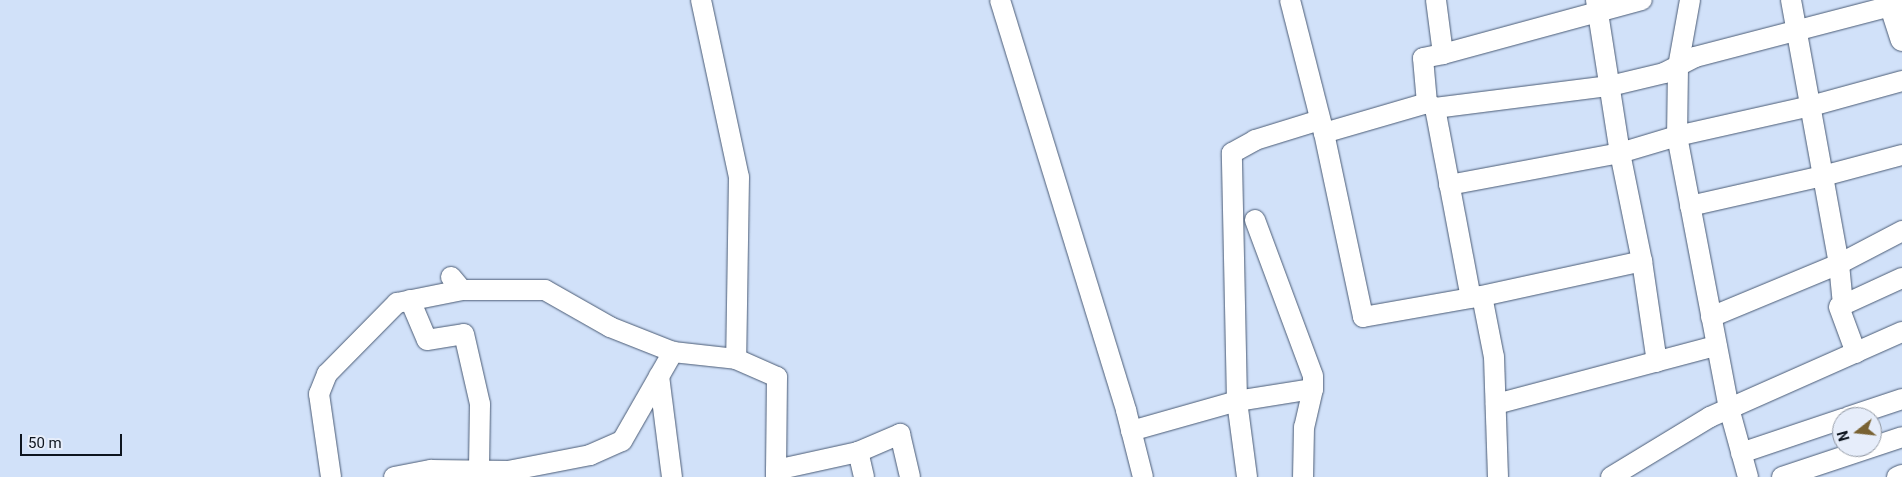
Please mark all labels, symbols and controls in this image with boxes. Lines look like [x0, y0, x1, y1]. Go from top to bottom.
north arrow [1832, 407, 1882, 457]
scale bar [22, 424, 125, 456]
text: N [1834, 429, 1853, 443]
text: 50 m [28, 434, 62, 452]

